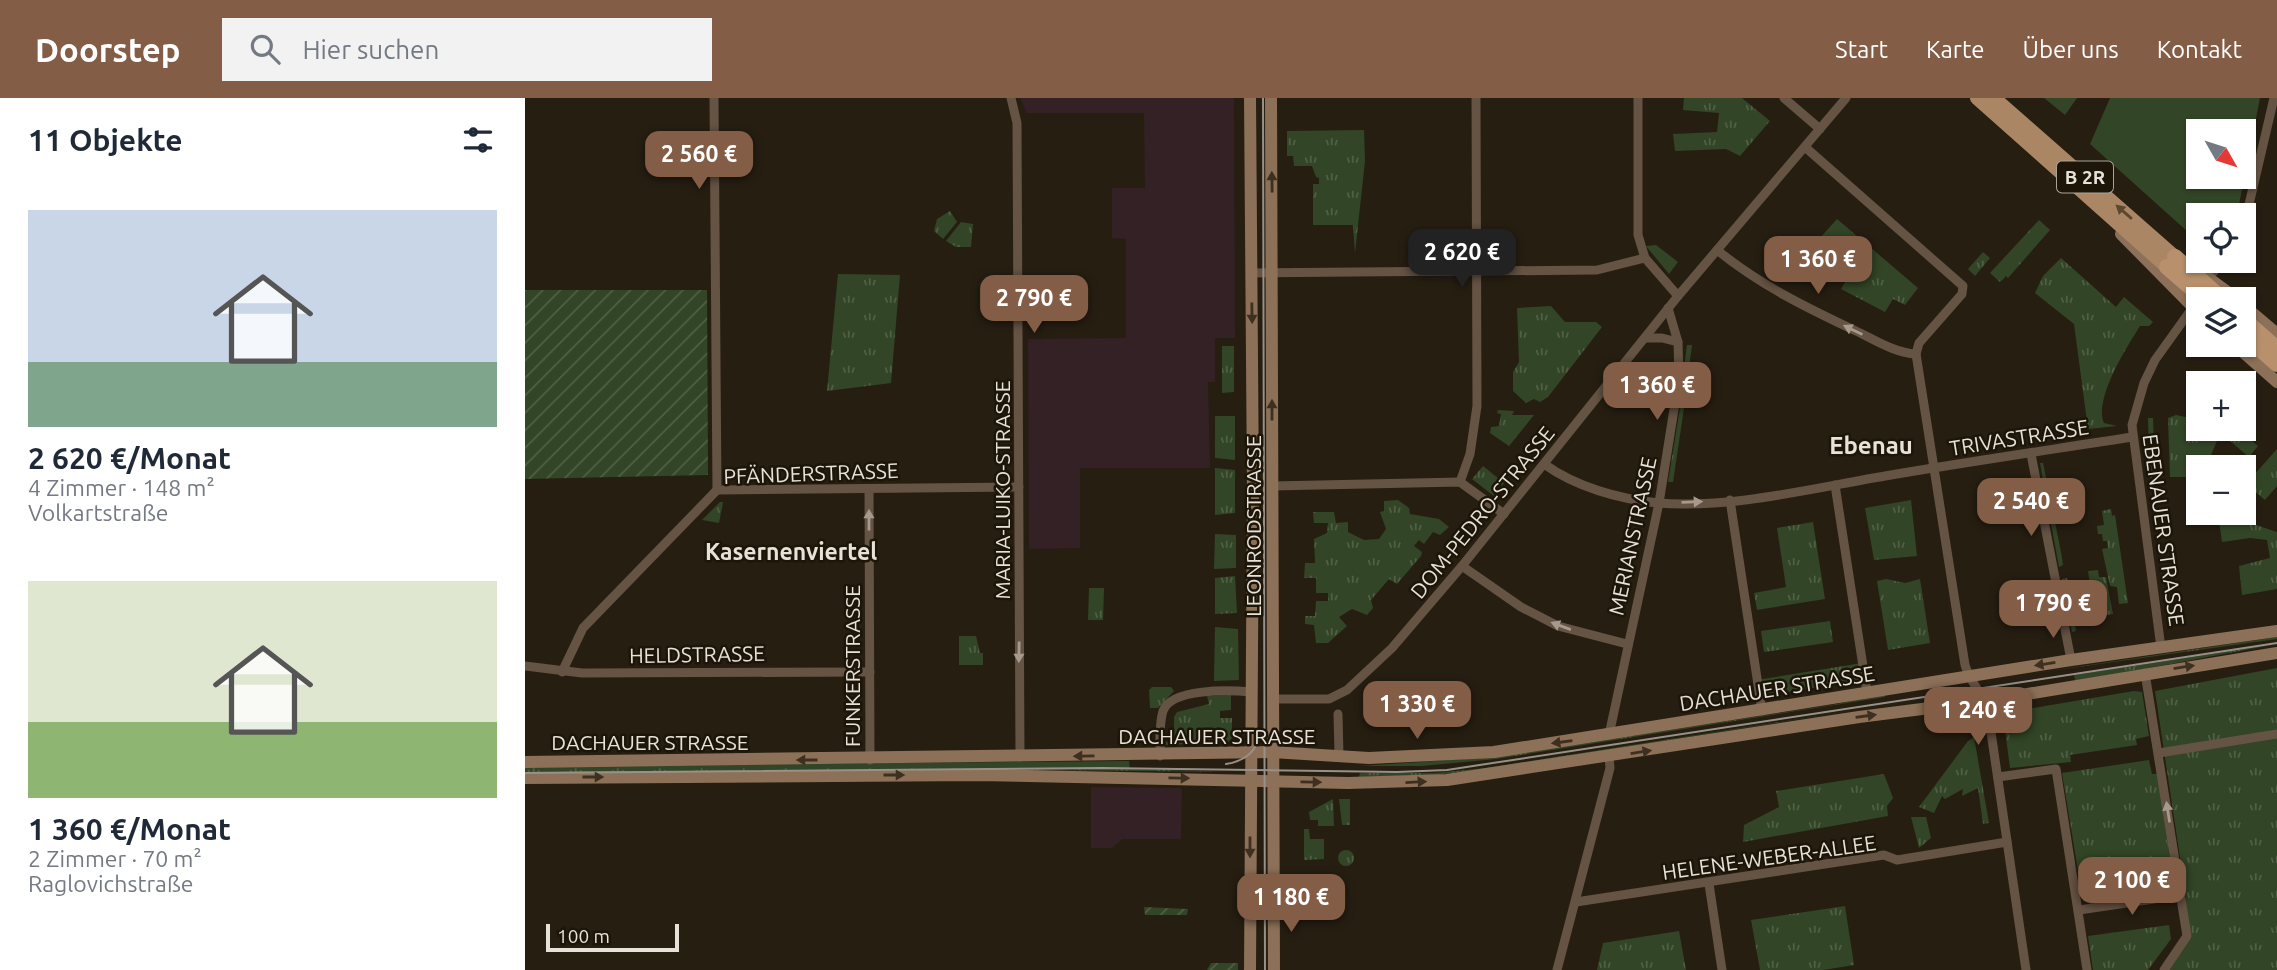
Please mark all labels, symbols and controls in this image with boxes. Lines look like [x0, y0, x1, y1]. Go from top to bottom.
search box [222, 18, 712, 81]
icon: search [246, 30, 284, 68]
text: Doorstep [35, 31, 180, 68]
text: Hier suchen [302, 35, 439, 64]
text: Start [1835, 36, 1888, 63]
text: Karte [1926, 36, 1985, 63]
text: Über uns [2023, 36, 2119, 63]
text: Kontakt [2157, 36, 2242, 63]
north arrow [2186, 119, 2256, 189]
map controls [2186, 119, 2256, 525]
icon: filters [459, 121, 497, 159]
text: 11 Objekte [28, 123, 183, 157]
pin: 2 560 € [634, 132, 764, 191]
text: 2 560 € [661, 141, 737, 166]
road number: B 2R [2057, 162, 2113, 192]
one-way arrow [1266, 171, 1277, 193]
button: locate [2186, 203, 2256, 273]
one-way arrow [2115, 204, 2133, 220]
pin: 2 620 € [1397, 230, 1527, 289]
pin: 1 360 € [1753, 236, 1883, 296]
text: 2 620 € [1424, 239, 1500, 264]
text: 1 360 € [1780, 246, 1856, 271]
icon: home [200, 256, 326, 382]
pin: 2 790 € [969, 275, 1099, 335]
text: 2 790 € [996, 285, 1072, 310]
button: layers [2186, 287, 2256, 357]
one-way arrow [1246, 302, 1257, 324]
one-way arrow [1843, 324, 1863, 335]
pin: 1 360 € [1592, 362, 1722, 422]
button: + [2186, 371, 2256, 441]
text: 1 360 € [1619, 372, 1695, 397]
street label: MARIA-LUIKO-STRASSE [990, 380, 1014, 600]
one-way arrow [1266, 399, 1278, 421]
street label: TRIVASTRASSE [1948, 414, 2090, 460]
street label: DOM-PEDRO-STRASSE [1405, 421, 1559, 603]
district label: Ebenau [1829, 432, 1913, 459]
street label: EBENAUER STRASSE [2139, 432, 2189, 628]
street label: LEONRODSTRASSE [1241, 435, 1265, 617]
text: 2 620 €/Monat [28, 441, 231, 475]
street label: MERIANSTRASSE [1603, 455, 1661, 617]
button: − [2186, 455, 2256, 525]
street label: PFÄNDERSTRASSE [723, 458, 899, 488]
text: 4 Zimmer · 148 m² [28, 475, 215, 500]
pin: 2 540 € [1966, 478, 2096, 538]
text: 2 540 € [1993, 488, 2069, 513]
one-way arrow [1681, 497, 1703, 508]
text: Volkartstraße [28, 500, 169, 525]
one-way arrow [863, 509, 875, 531]
district label: Kasernenviertel [705, 539, 877, 564]
pin: 1 790 € [1988, 580, 2118, 640]
street label: FUNKERSTRASSE [840, 585, 864, 747]
text: 1 790 € [2015, 590, 2091, 615]
one-way arrow [1551, 621, 1572, 632]
icon: home [200, 627, 326, 753]
street label: HELDSTRASSE [629, 641, 765, 667]
one-way arrow [1013, 641, 1025, 663]
one-way arrow [2034, 659, 2056, 670]
street label: DACHAUER STRASSE [1678, 661, 1876, 715]
one-way arrow [2173, 661, 2195, 672]
pin: 1 330 € [1352, 682, 1482, 741]
pin: 1 240 € [1913, 688, 2043, 747]
text: 1 330 € [1379, 691, 1455, 716]
text: 1 240 € [1940, 697, 2016, 722]
one-way arrow [1855, 710, 1877, 721]
street label: DACHAUER STRASSE [1118, 724, 1316, 748]
street label: DACHAUER STRASSE [551, 730, 749, 754]
one-way arrow [1551, 737, 1573, 748]
one-way arrow [1631, 746, 1653, 757]
one-way arrow [1072, 751, 1094, 762]
one-way arrow [796, 754, 818, 766]
one-way arrow [883, 769, 905, 781]
one-way arrow [582, 771, 604, 783]
one-way arrow [1168, 772, 1190, 784]
one-way arrow [1300, 776, 1322, 787]
one-way arrow [1405, 776, 1427, 787]
one-way arrow [2162, 801, 2173, 823]
text: 1 360 €/Monat [28, 812, 231, 846]
street label: HELENE-WEBER-ALLEE [1660, 830, 1878, 884]
one-way arrow [1244, 837, 1256, 859]
text: 2 Zimmer · 70 m² [28, 846, 202, 871]
pin: 2 100 € [2067, 858, 2197, 917]
text: 2 100 € [2094, 867, 2170, 892]
text: Raglovichstraße [28, 871, 194, 896]
pin: 1 180 € [1226, 874, 1356, 934]
text: 1 180 € [1253, 884, 1329, 909]
scale bar [546, 921, 679, 953]
text: 100 m [557, 925, 610, 947]

